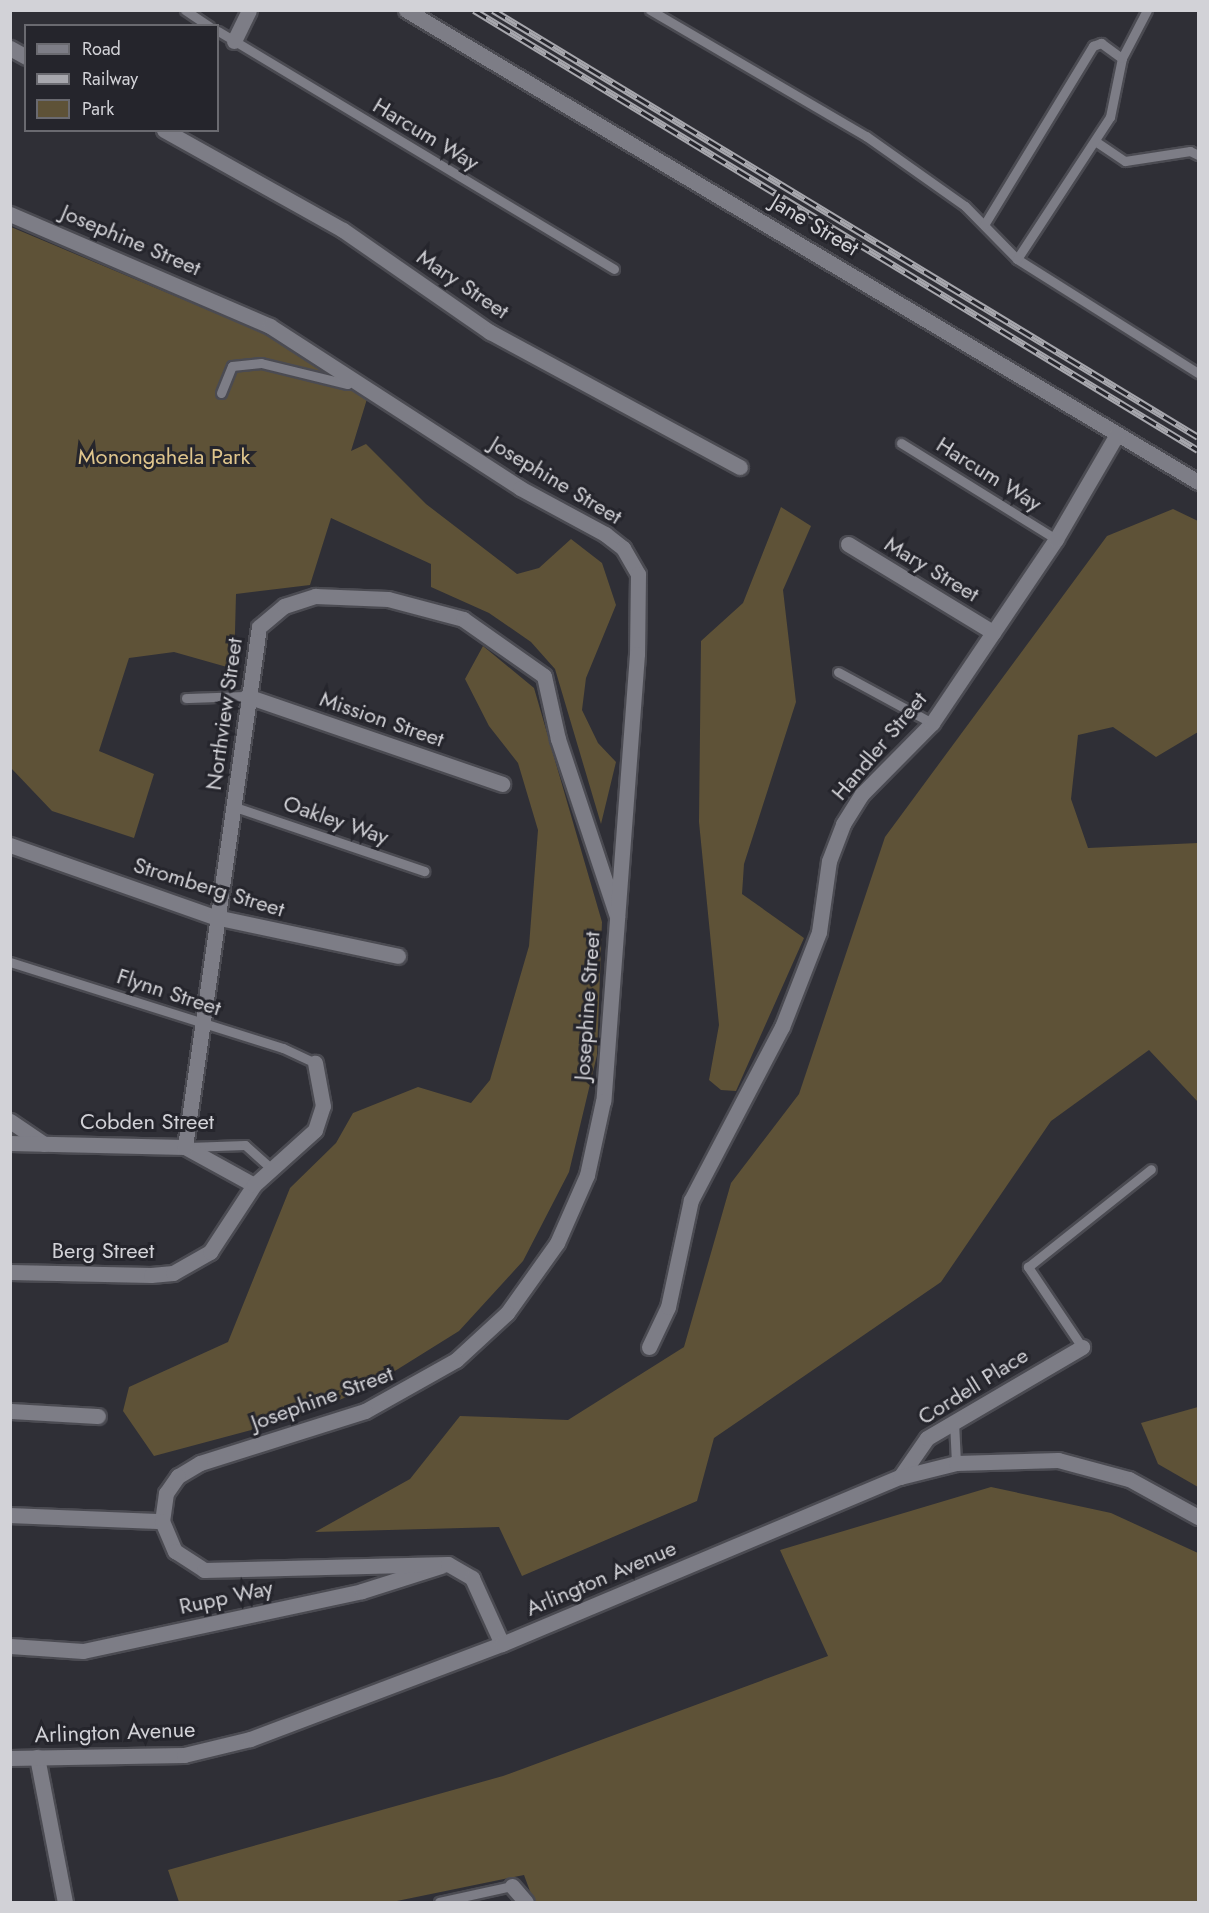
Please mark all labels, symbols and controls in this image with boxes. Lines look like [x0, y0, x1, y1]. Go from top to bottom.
legend [24, 24, 219, 132]
text: Road [82, 36, 121, 62]
text: Railway [82, 66, 138, 92]
street label: Harcum Way [368, 92, 484, 176]
text: Park [82, 96, 114, 122]
street label: Jane Street [766, 188, 864, 262]
street label: Josephine Street [57, 199, 205, 281]
street label: Mary Street [412, 244, 514, 324]
street label: Josephine Street [485, 430, 627, 530]
street label: Harcum Way [932, 431, 1046, 517]
park label: Monongahela Park [78, 444, 250, 470]
street label: Mary Street [880, 531, 984, 607]
street label: Northview Street [200, 636, 248, 792]
street label: Mission Street [316, 685, 448, 753]
street label: Handler Street [826, 686, 932, 806]
street label: Oakley Way [280, 790, 392, 850]
street label: Stromberg Street [130, 852, 288, 922]
street label: Josephine Street [569, 931, 605, 1081]
street label: Flynn Street [114, 963, 224, 1021]
street label: Cobden Street [80, 1109, 214, 1135]
street label: Berg Street [52, 1238, 154, 1264]
street label: Cordell Place [913, 1342, 1033, 1430]
street label: Josephine Street [247, 1360, 397, 1436]
street label: Arlington Avenue [522, 1534, 680, 1622]
street label: Rupp Way [177, 1574, 275, 1620]
street label: Arlington Avenue [34, 1716, 196, 1748]

